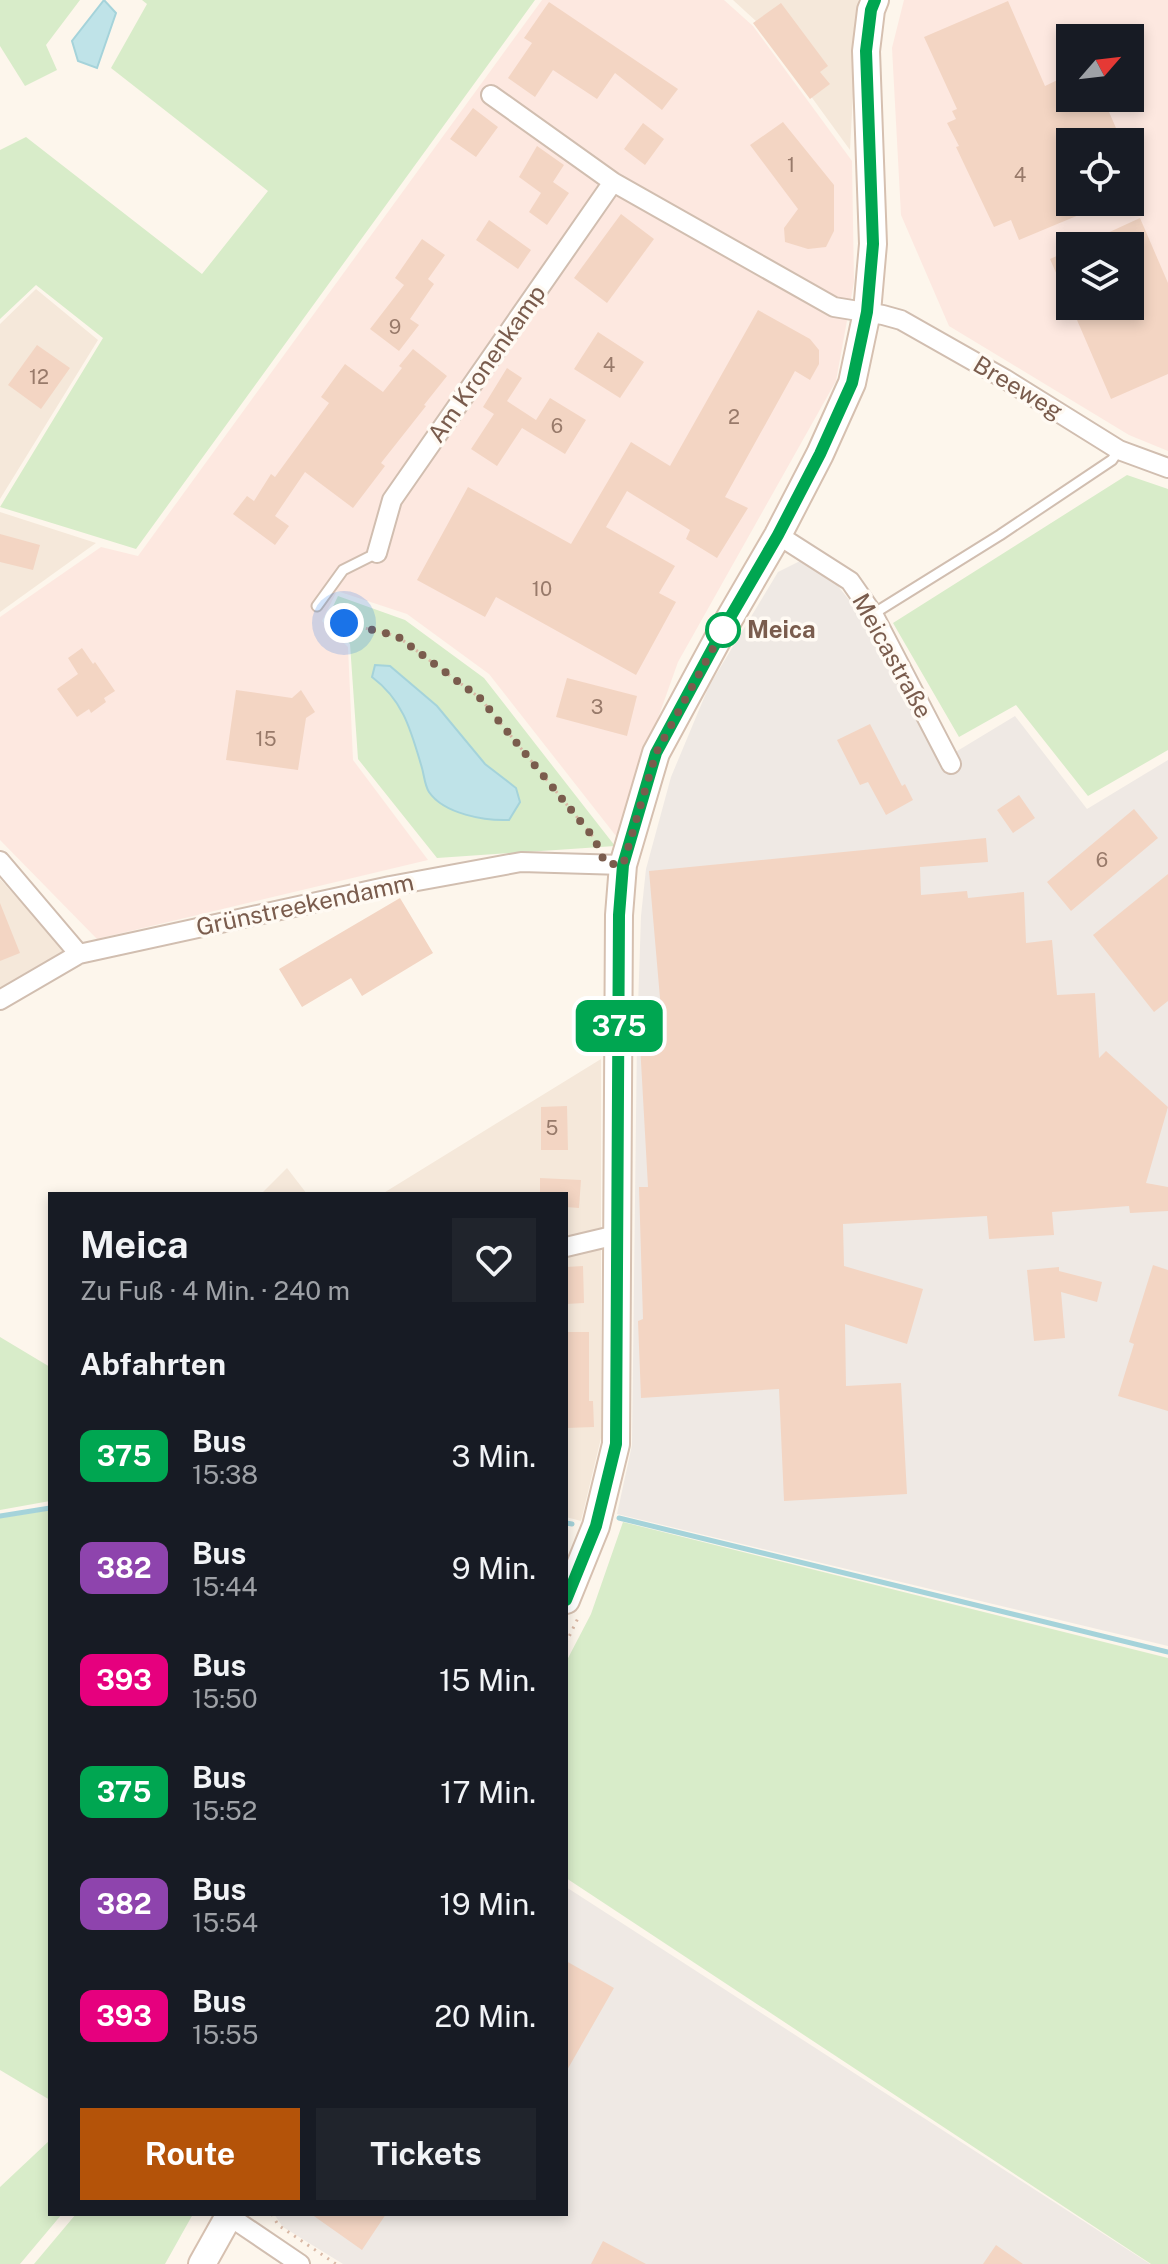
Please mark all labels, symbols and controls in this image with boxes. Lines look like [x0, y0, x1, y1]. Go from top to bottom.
north arrow [1056, 24, 1144, 112]
map controls [1056, 24, 1144, 320]
button: locate [1056, 128, 1144, 216]
house number: 1 [787, 153, 795, 177]
house number: 4 [1014, 163, 1026, 187]
button: layers [1056, 232, 1144, 320]
street label: Am Kronenkamp [422, 279, 551, 447]
house number: 9 [389, 315, 401, 339]
street label: Breeweg [969, 350, 1068, 425]
house number: 4 [603, 353, 615, 377]
house number: 12 [29, 365, 49, 389]
house number: 2 [728, 405, 740, 429]
house number: 6 [551, 414, 563, 438]
house number: 10 [532, 577, 552, 601]
street label: Meicastraße [847, 588, 939, 723]
your location [324, 603, 364, 643]
marker: Meica [706, 613, 740, 647]
place label: Meica [747, 615, 816, 643]
house number: 3 [591, 695, 603, 719]
house number: 15 [256, 727, 276, 751]
house number: 6 [1096, 848, 1108, 872]
street label: Grünstreekendamm [193, 867, 416, 941]
line badge: 375 [573, 1000, 665, 1052]
text: 375 [592, 1009, 646, 1042]
house number: 5 [546, 1116, 558, 1140]
button: heart [452, 1218, 536, 1302]
text: Meica [80, 1222, 189, 1267]
text: Zu Fuß · 4 Min. · 240 m [80, 1275, 350, 1306]
text: Abfahrten [80, 1346, 226, 1382]
text: Bus [192, 1423, 246, 1459]
text: 3 Min. [452, 1438, 536, 1474]
text: 375 [97, 1439, 151, 1472]
text: 15:38 [192, 1459, 258, 1490]
text: Bus [192, 1535, 246, 1571]
text: 9 Min. [452, 1550, 536, 1586]
text: 382 [96, 1551, 152, 1584]
text: 15:44 [192, 1571, 258, 1602]
text: Bus [192, 1647, 246, 1683]
text: 15 Min. [439, 1662, 536, 1698]
text: 393 [96, 1663, 152, 1696]
text: 15:50 [192, 1683, 258, 1714]
text: Bus [192, 1759, 246, 1795]
text: 17 Min. [440, 1774, 536, 1810]
text: 375 [97, 1775, 151, 1808]
text: 15:52 [192, 1795, 257, 1826]
text: Bus [192, 1871, 246, 1907]
text: 19 Min. [440, 1886, 536, 1922]
text: 382 [96, 1887, 152, 1920]
text: 15:54 [192, 1907, 258, 1938]
text: Bus [192, 1983, 246, 2019]
text: 20 Min. [434, 1998, 536, 2034]
text: 393 [96, 1999, 152, 2032]
text: 15:55 [192, 2019, 258, 2050]
button: Route [80, 2108, 300, 2200]
button: Tickets [316, 2108, 536, 2200]

